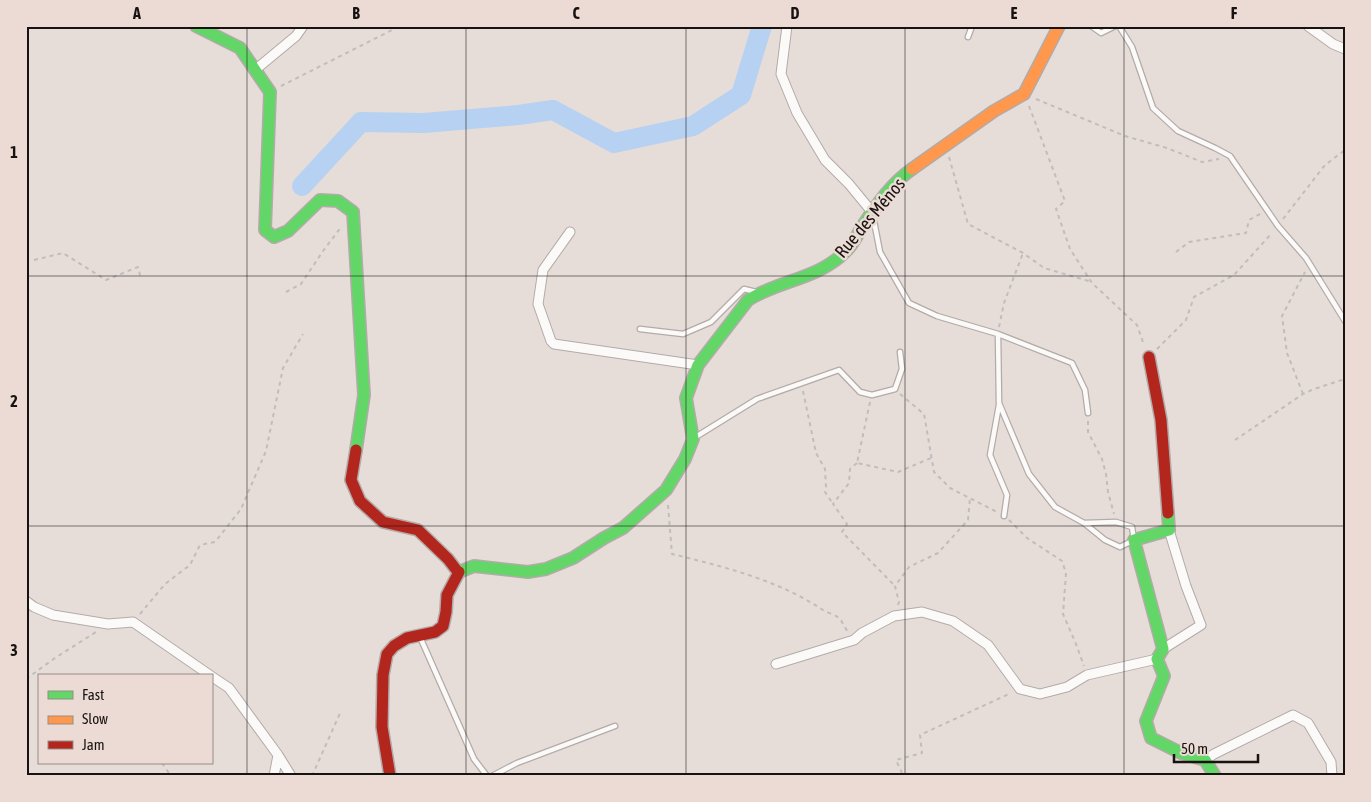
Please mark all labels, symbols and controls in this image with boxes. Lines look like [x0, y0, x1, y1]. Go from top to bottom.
text: A [132, 4, 141, 22]
text: B [352, 4, 360, 22]
text: C [572, 4, 580, 22]
text: D [791, 4, 800, 22]
text: E [1011, 4, 1018, 22]
text: F [1231, 4, 1238, 22]
text: 1 [10, 143, 18, 161]
street label: Rue des Ménos [830, 174, 909, 262]
text: 2 [10, 392, 18, 410]
text: 3 [10, 641, 18, 659]
legend [38, 674, 212, 764]
text: Fast [82, 686, 104, 703]
text: Slow [82, 710, 108, 727]
scale bar [1174, 732, 1257, 764]
text: Jam [82, 736, 105, 753]
text: 50 m [1181, 740, 1208, 757]

